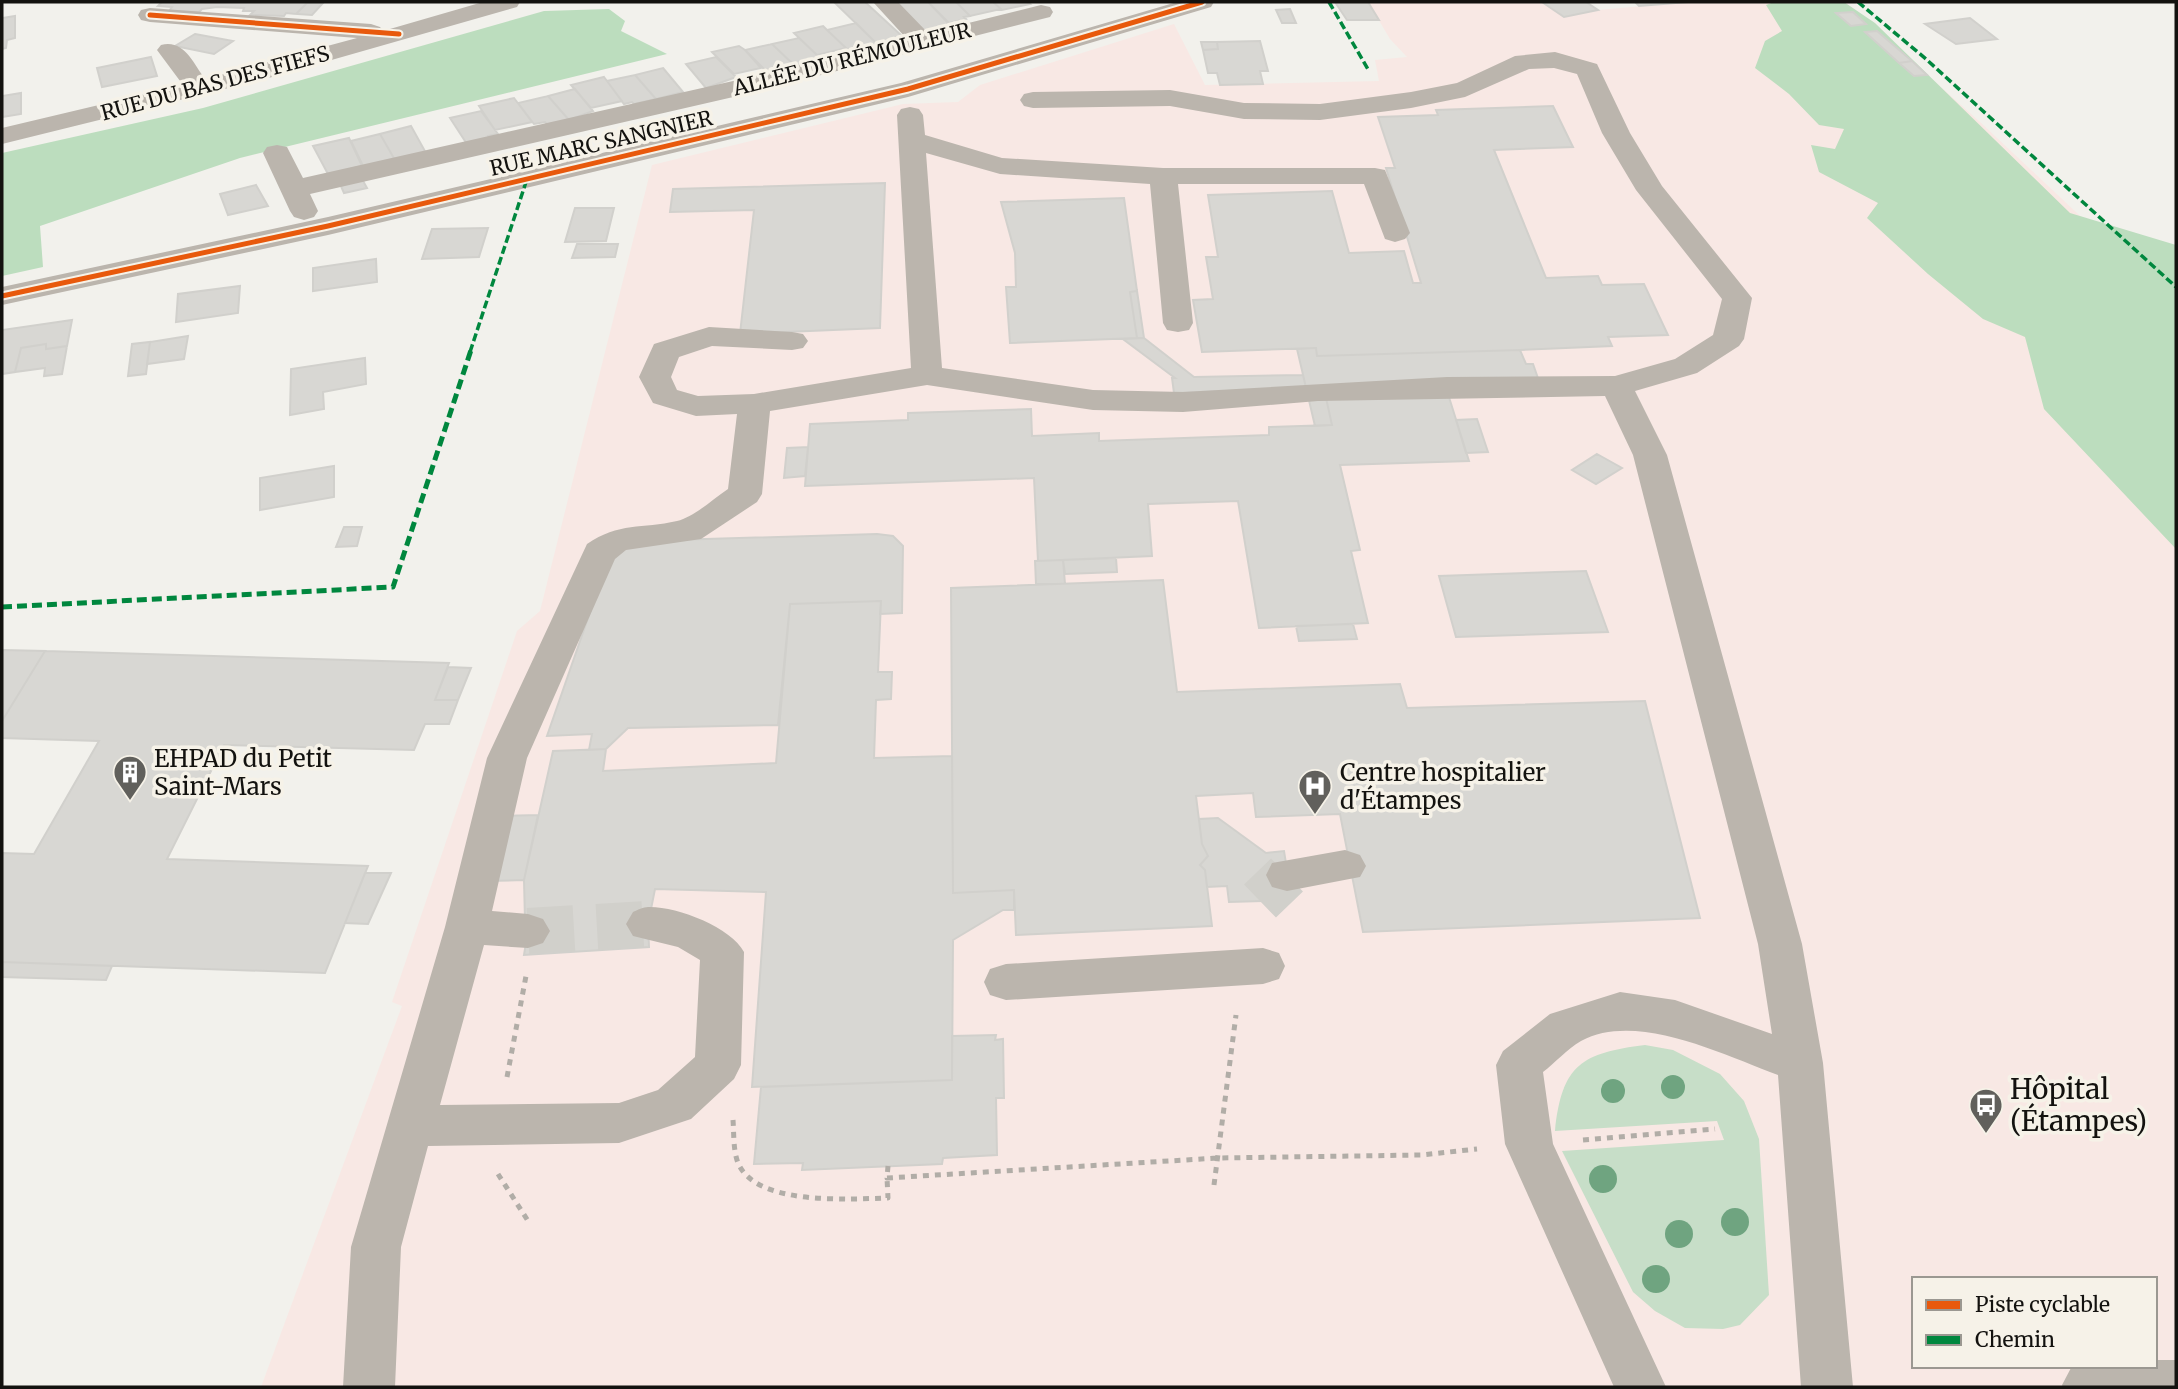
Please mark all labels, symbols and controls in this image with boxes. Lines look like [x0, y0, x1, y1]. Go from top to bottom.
street label: ALLÉE DU RÉMOULEUR [729, 15, 974, 102]
street label: RUE DU BAS DES FIEFS [98, 39, 332, 127]
street label: RUE MARC SANGNIER [487, 104, 715, 182]
place label: EHPAD du Petit Saint-Mars [154, 743, 333, 802]
building icon: EHPAD du Petit Saint-Mars [111, 753, 149, 802]
place label: Centre hospitalier d'Étampes [1340, 757, 1546, 816]
hospital icon: Centre hospitalier d'Étampes [1296, 767, 1334, 816]
place label: Hôpital (Étampes) [2010, 1071, 2147, 1139]
bus stop icon: Hôpital (Étampes) [1967, 1086, 2005, 1135]
legend [1912, 1277, 2157, 1368]
text: Piste cyclable [1975, 1291, 2110, 1318]
text: Chemin [1975, 1326, 2055, 1353]

